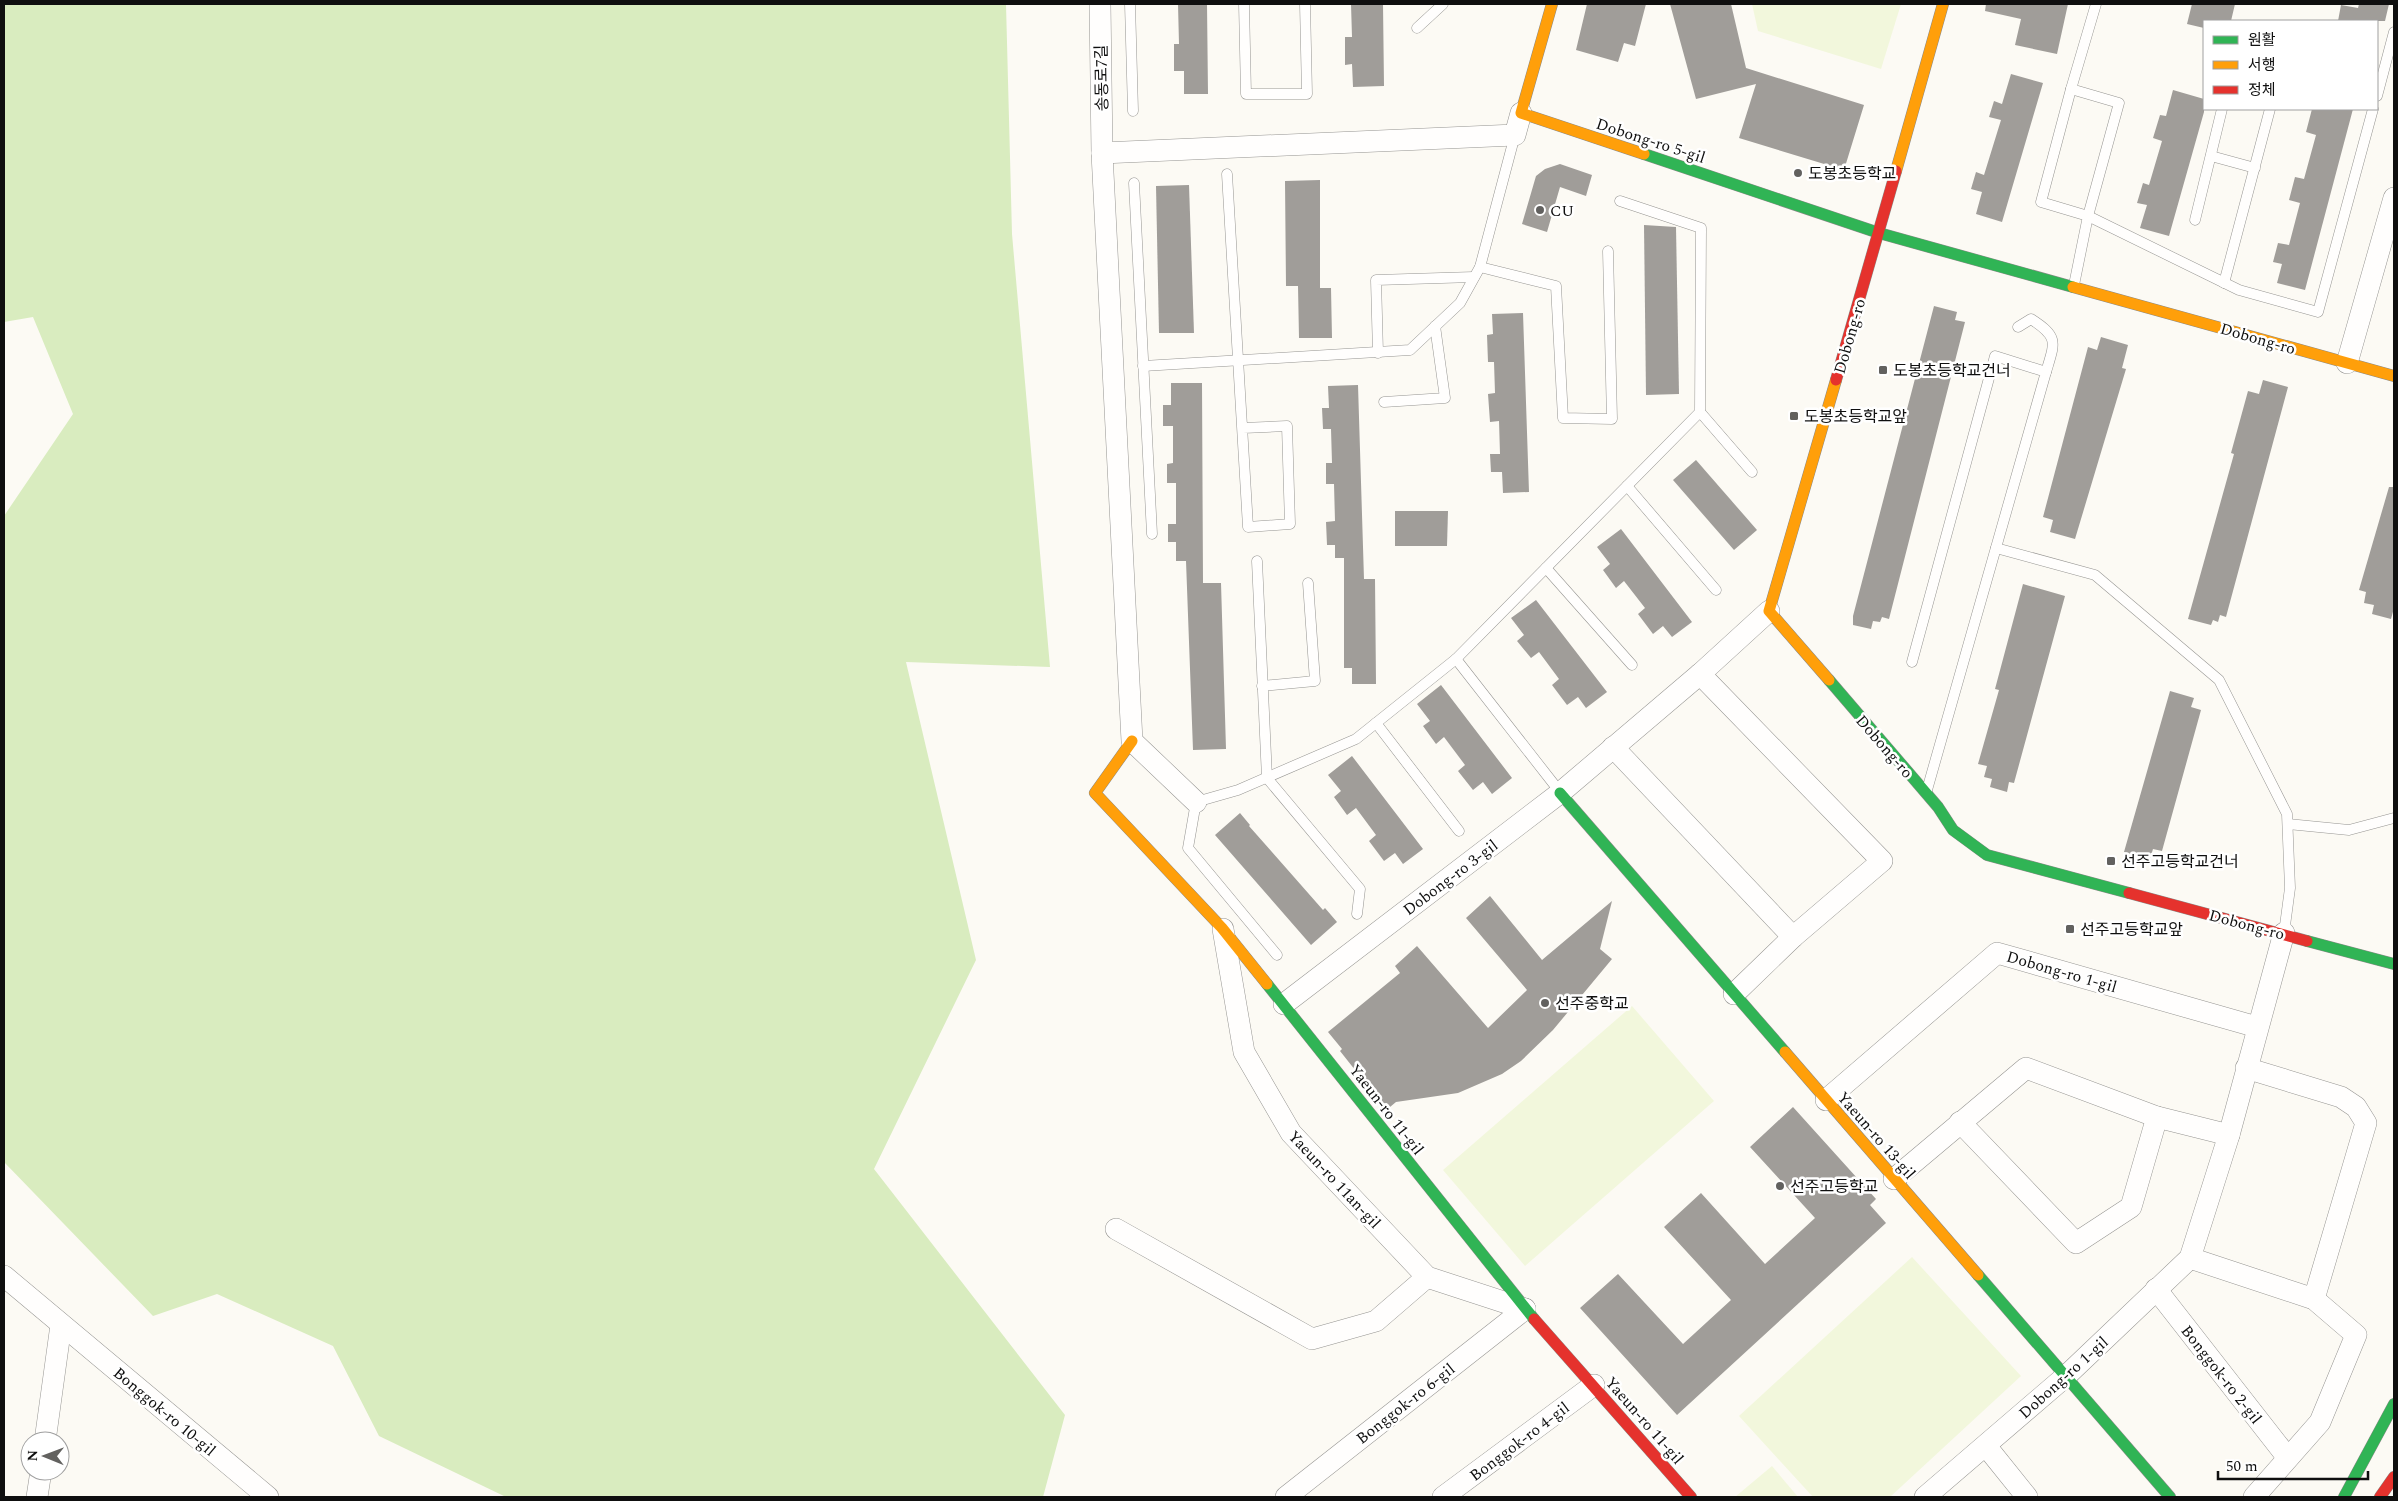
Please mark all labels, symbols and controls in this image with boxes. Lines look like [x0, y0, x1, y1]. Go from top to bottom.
legend [2203, 20, 2378, 110]
text: 원활 [2248, 29, 2276, 52]
street label: 송동로7길 [1089, 44, 1115, 112]
text: 서행 [2248, 54, 2276, 77]
text: 정체 [2248, 79, 2276, 102]
street label: Dobong-ro 5-gil [1593, 112, 1709, 170]
place label: 도봉초등학교 [1808, 162, 1896, 186]
marker: 도봉초등학교 [1792, 167, 1804, 179]
place label: CU [1550, 199, 1574, 223]
marker: CU [1534, 204, 1546, 216]
street label: Dobong-ro [1828, 296, 1872, 377]
street label: Dobong-ro [2217, 317, 2298, 361]
place label: 도봉초등학교건너 [1893, 359, 2011, 383]
marker: 도봉초등학교건너 [1877, 364, 1889, 376]
place label: 도봉초등학교앞 [1804, 405, 1907, 429]
marker: 도봉초등학교앞 [1788, 410, 1800, 422]
street label: Dobong-ro [1850, 710, 1919, 784]
street label: Dobong-ro 3-gil [1398, 834, 1503, 922]
place label: 선주고등학교건너 [2121, 850, 2239, 874]
marker: 선주고등학교건너 [2105, 855, 2117, 867]
street label: Dobong-ro [2206, 903, 2287, 947]
place label: 선주고등학교앞 [2080, 918, 2183, 942]
marker: 선주고등학교앞 [2064, 923, 2076, 935]
street label: Dobong-ro 1-gil [2004, 945, 2120, 999]
place label: 선주중학교 [1555, 992, 1629, 1016]
marker: 선주중학교 [1539, 997, 1551, 1009]
street label: Yaeun-ro 11-gil [1343, 1059, 1429, 1160]
street label: Yaeun-ro 13-gil [1831, 1086, 1921, 1185]
street label: Yaeun-ro 11an-gil [1282, 1125, 1386, 1234]
place label: 선주고등학교 [1790, 1175, 1878, 1199]
marker: 선주고등학교 [1774, 1180, 1786, 1192]
street label: Bonggok-ro 2-gil [2175, 1320, 2268, 1429]
street label: Dobong-ro 1-gil [2013, 1331, 2114, 1425]
street label: Bonggok-ro 6-gil [1351, 1357, 1460, 1450]
street label: Bonggok-ro 10-gil [108, 1361, 221, 1462]
street label: Yaeun-ro 11-gil [1599, 1371, 1689, 1470]
street label: Bonggok-ro 4-gil [1464, 1396, 1575, 1487]
north arrow [20, 1431, 70, 1481]
scale bar [2218, 1448, 2368, 1480]
text: N [22, 1450, 43, 1462]
text: 50 m [2226, 1455, 2258, 1478]

